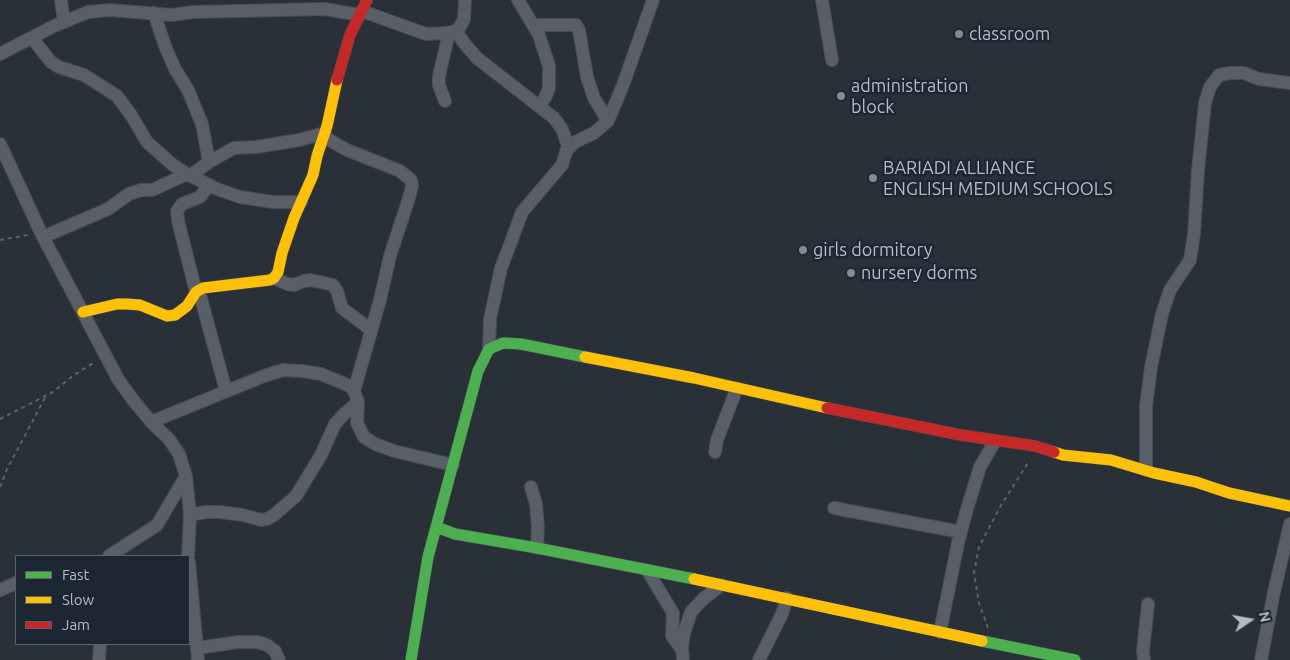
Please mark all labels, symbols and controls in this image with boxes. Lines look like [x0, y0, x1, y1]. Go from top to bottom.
place label: classroom [969, 23, 1050, 45]
marker: classroom [953, 28, 965, 40]
place label: administration block [851, 75, 969, 118]
marker: administration block [835, 90, 847, 102]
place label: BARIADI ALLIANCE ENGLISH MEDIUM SCHOOLS [883, 157, 1113, 200]
marker: BARIADI ALLIANCE ENGLISH MEDIUM SCHOOLS [867, 172, 879, 184]
place label: girls dormitory [813, 239, 932, 261]
marker: girls dormitory [797, 244, 809, 256]
place label: nursery dorms [861, 262, 977, 284]
marker: nursery dorms [845, 267, 857, 279]
legend [15, 555, 190, 645]
text: Fast [62, 566, 89, 583]
text: Slow [62, 591, 94, 608]
north arrow [1225, 595, 1275, 645]
text: N [1256, 610, 1274, 624]
text: Jam [62, 616, 90, 633]

